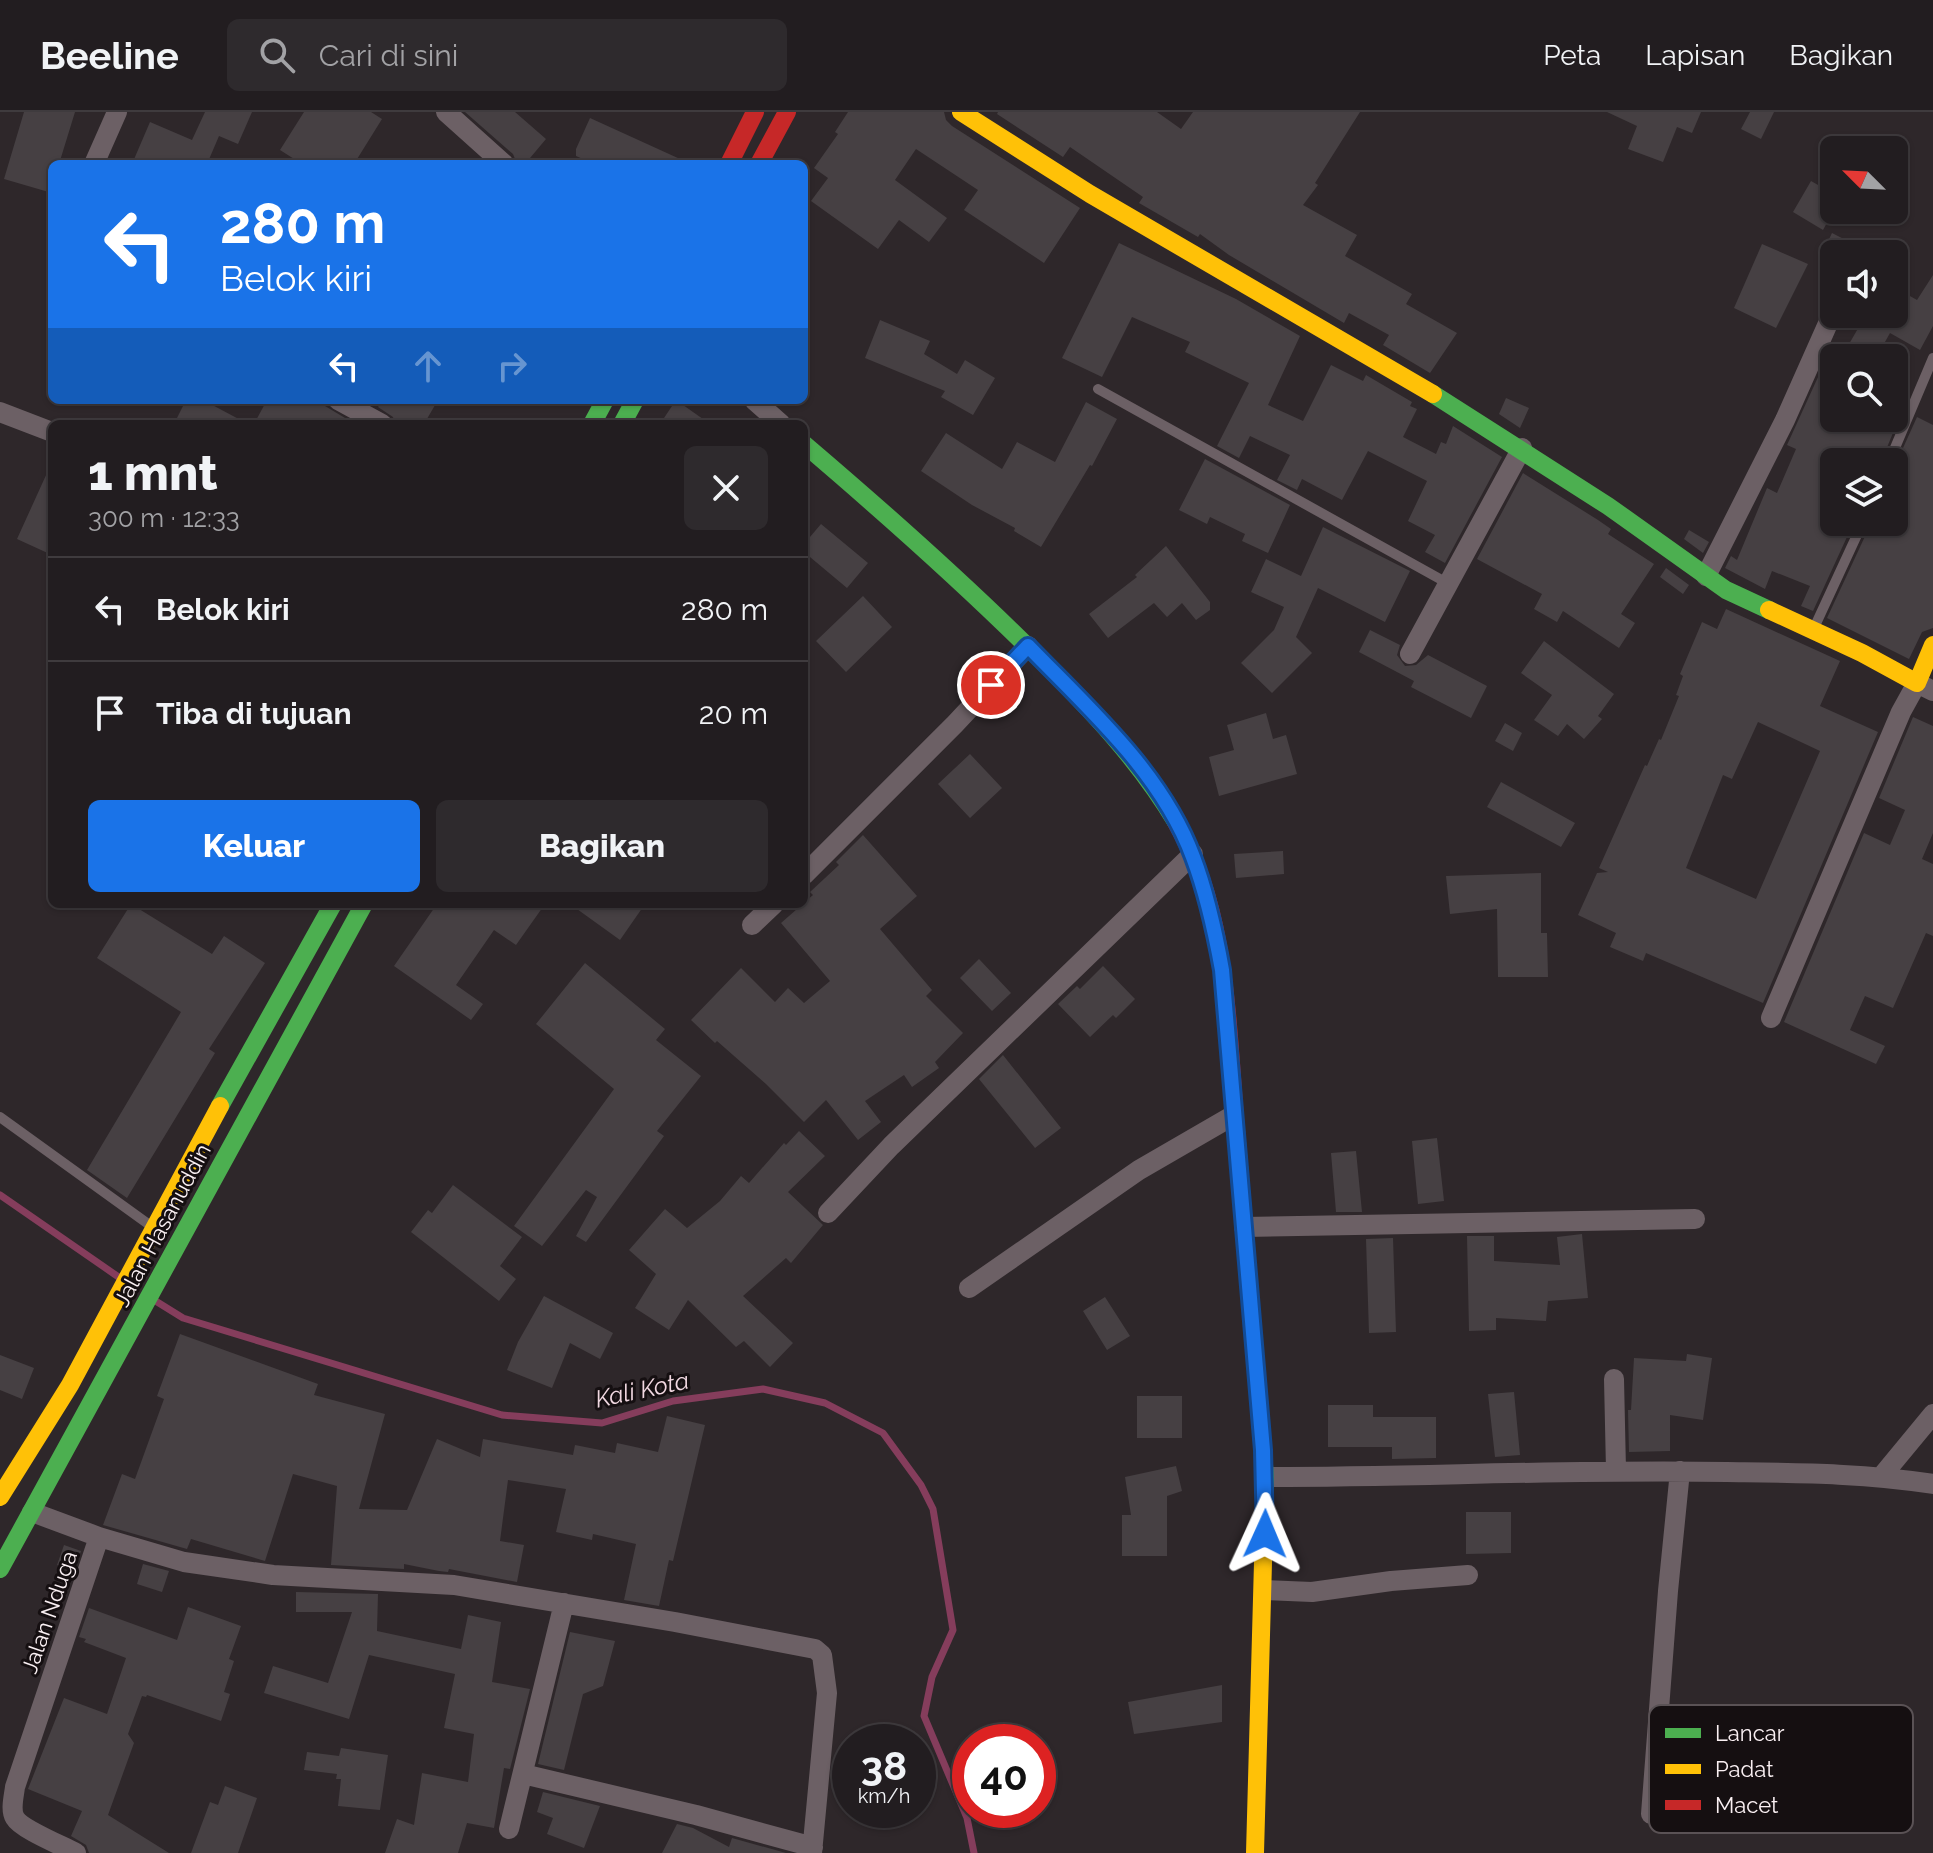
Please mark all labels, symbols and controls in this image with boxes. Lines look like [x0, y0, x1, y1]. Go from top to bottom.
search box [227, 19, 787, 91]
text: Beeline [40, 33, 179, 78]
icon: search [255, 33, 299, 77]
text: Cari di sini [319, 38, 458, 73]
text: Peta [1543, 39, 1601, 72]
text: Lapisan [1645, 39, 1745, 72]
text: Bagikan [1789, 39, 1893, 72]
north arrow [1820, 136, 1908, 224]
map controls [1820, 136, 1908, 536]
text: 280 m [220, 190, 385, 256]
icon: left [88, 192, 192, 296]
button: sound [1820, 240, 1908, 328]
text: Belok kiri [220, 257, 372, 299]
icon: left [322, 344, 366, 388]
icon: ahead [406, 344, 450, 388]
icon: right [490, 344, 534, 388]
button: search [1820, 344, 1908, 432]
text: 1 mnt [88, 445, 218, 501]
button: close [684, 446, 768, 530]
button: layers [1820, 448, 1908, 536]
text: 300 m · 12:33 [88, 503, 240, 533]
icon: left [88, 587, 132, 631]
text: Belok kiri [156, 592, 290, 627]
text: 280 m [681, 592, 768, 627]
pin [957, 651, 1025, 719]
icon: arrive [969, 663, 1013, 707]
icon: arrive [88, 691, 132, 735]
text: Tiba di tujuan [156, 696, 352, 731]
text: 20 m [699, 696, 768, 731]
button: Keluar [88, 800, 420, 892]
button: Bagikan [436, 800, 768, 892]
street label: Jalan Hasanuddin [108, 1139, 216, 1311]
water label: Kali Kota [592, 1365, 691, 1414]
position arrow [1223, 1492, 1307, 1576]
street label: Jalan Nduga [16, 1547, 82, 1677]
legend [1649, 1705, 1913, 1833]
text: Lancar [1715, 1720, 1785, 1746]
speed limit sign: 40 [952, 1724, 1056, 1828]
text: 38 [861, 1742, 907, 1789]
text: Padat [1715, 1756, 1774, 1782]
text: km/h [858, 1784, 910, 1808]
text: Macet [1715, 1792, 1779, 1818]

